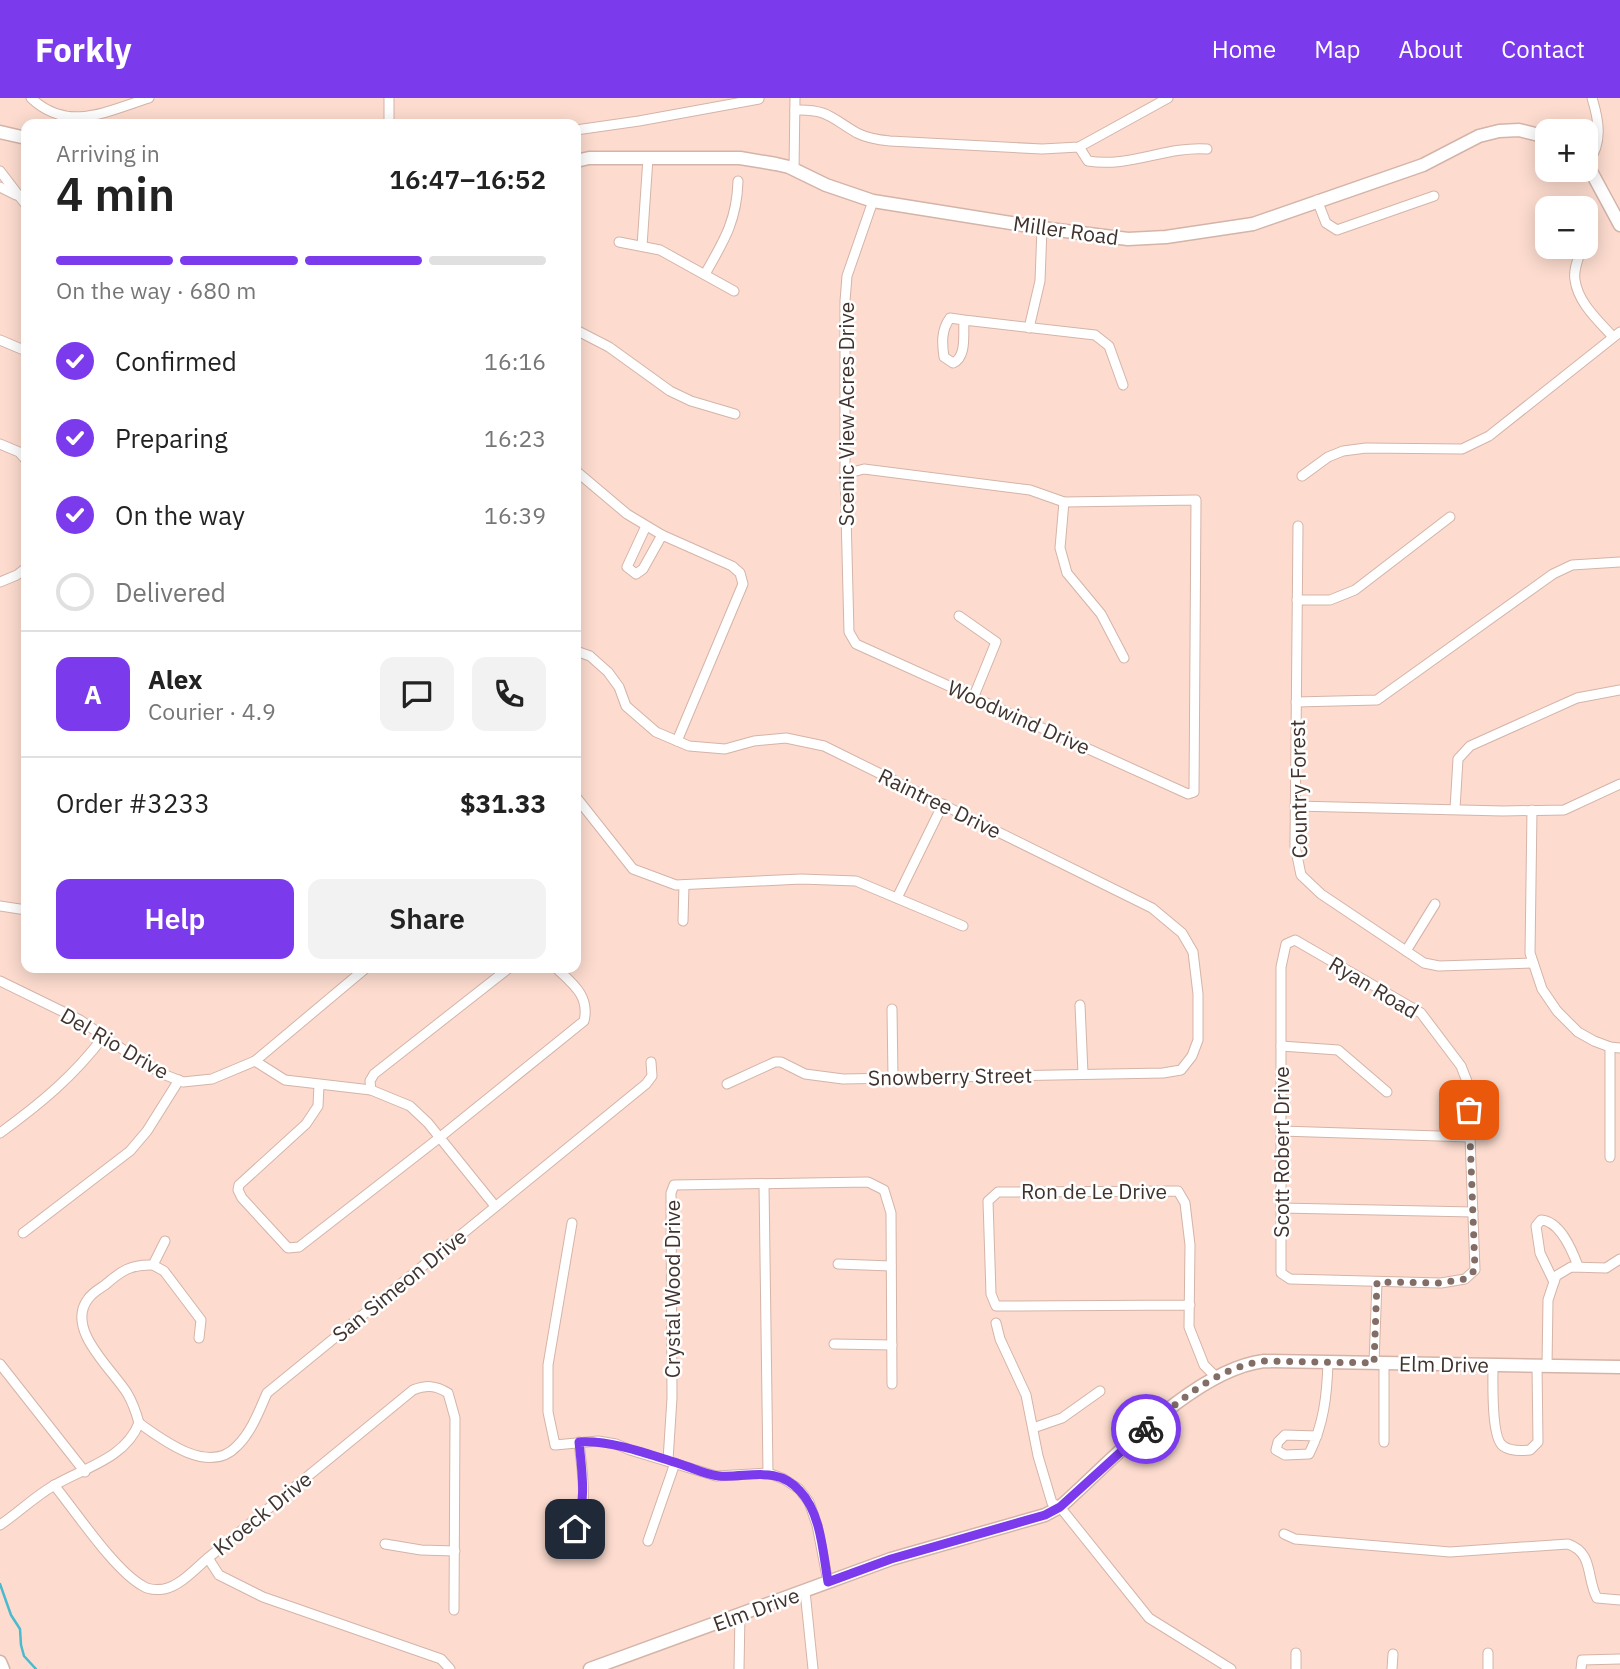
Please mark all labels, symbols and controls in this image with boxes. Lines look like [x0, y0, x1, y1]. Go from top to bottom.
text: Forkly [35, 28, 132, 71]
text: Home [1212, 33, 1276, 65]
text: Map [1314, 33, 1360, 65]
text: About [1398, 33, 1463, 65]
text: Contact [1501, 33, 1585, 65]
map controls [1535, 119, 1598, 259]
button: + [1535, 119, 1598, 182]
text: Arriving in [56, 138, 160, 168]
text: 16:47–16:52 [389, 162, 546, 196]
text: 4 min [56, 164, 175, 224]
button: − [1535, 196, 1598, 259]
street label: Miller Road [1012, 209, 1120, 251]
text: On the way · 680 m [56, 275, 256, 305]
street label: Scenic View Acres Drive [832, 302, 860, 526]
icon: check [56, 342, 94, 380]
text: Confirmed [115, 344, 237, 378]
text: 16:16 [484, 346, 546, 376]
icon: check [56, 419, 94, 457]
text: Preparing [115, 421, 228, 455]
text: 16:23 [484, 423, 546, 453]
icon: check [56, 496, 94, 534]
text: On the way [115, 498, 245, 532]
text: 16:39 [484, 500, 546, 530]
text: Delivered [115, 575, 226, 609]
button: chat [380, 657, 454, 731]
button: phone [472, 657, 546, 731]
text: Alex [148, 662, 202, 696]
street label: Woodwind Drive [943, 673, 1095, 761]
text: A [84, 677, 102, 711]
text: Courier · 4.9 [148, 696, 276, 726]
street label: Country Forest [1283, 719, 1313, 859]
street label: Raintree Drive [874, 761, 1006, 845]
text: Order #3233 [56, 786, 210, 820]
text: $31.33 [460, 786, 546, 820]
button: Help [56, 879, 294, 959]
button: Share [308, 879, 546, 959]
street label: Ryan Road [1324, 949, 1424, 1025]
street label: Del Rio Drive [56, 1001, 174, 1085]
street label: Snowberry Street [868, 1061, 1032, 1091]
street label: Scott Robert Drive [1267, 1066, 1295, 1238]
pin [1439, 1080, 1499, 1140]
icon: bag [1450, 1091, 1488, 1129]
street label: Ron de Le Drive [1021, 1177, 1167, 1205]
street label: Crystal Wood Drive [658, 1200, 686, 1378]
street label: San Simeon Drive [326, 1222, 472, 1348]
street label: Elm Drive [1399, 1349, 1489, 1379]
courier [1111, 1394, 1181, 1464]
icon: bike [1127, 1410, 1165, 1448]
street label: Kroeck Drive [207, 1465, 317, 1561]
pin [545, 1499, 605, 1559]
icon: home [556, 1510, 594, 1548]
street label: Elm Drive [709, 1580, 803, 1638]

